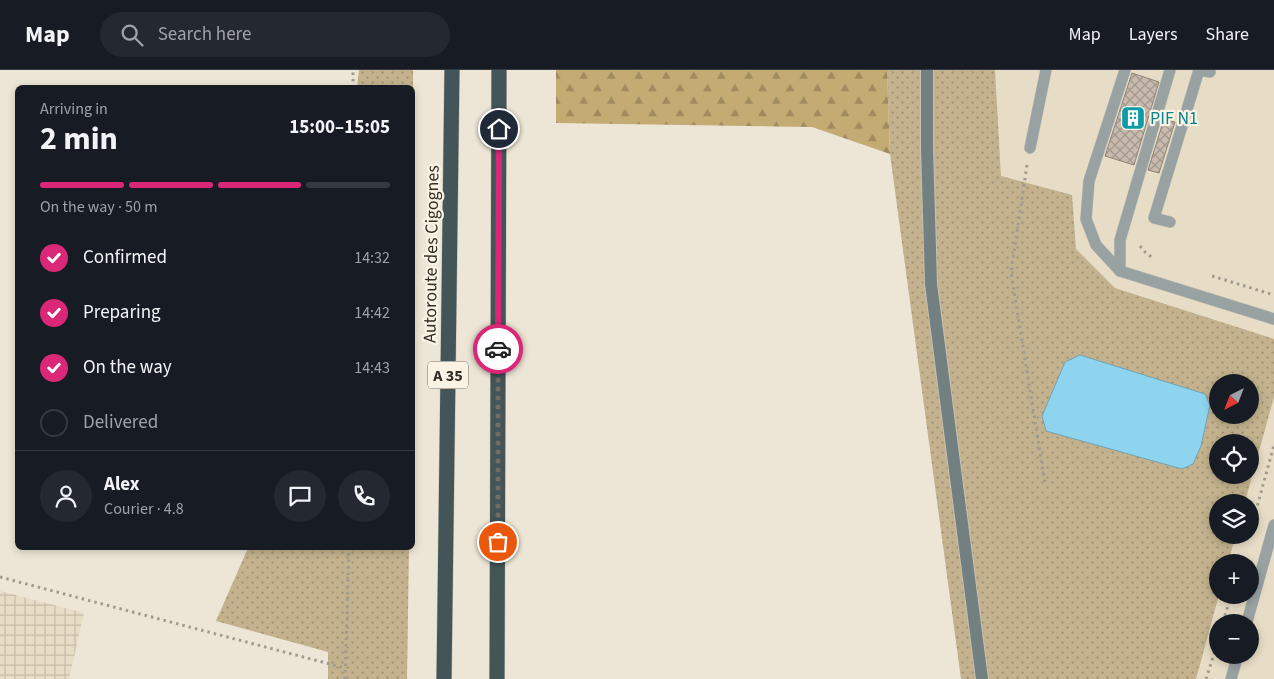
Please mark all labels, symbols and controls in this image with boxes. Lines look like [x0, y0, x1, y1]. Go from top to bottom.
search box [100, 12, 450, 57]
text: Map [25, 17, 70, 52]
icon: search [118, 21, 146, 49]
text: Search here [158, 21, 251, 48]
text: Map [1069, 22, 1101, 47]
text: Layers [1129, 22, 1178, 47]
text: Share [1206, 22, 1249, 47]
text: Arriving in [40, 98, 108, 120]
building icon: PIF N1 [1120, 105, 1146, 131]
place label: PIF N1 [1150, 106, 1198, 131]
pin [478, 108, 520, 150]
text: 15:00–15:05 [289, 114, 390, 141]
icon: home [485, 115, 513, 143]
text: 2 min [40, 116, 118, 162]
street label: Autoroute des Cigognes [417, 165, 446, 343]
text: On the way · 50 m [40, 196, 157, 218]
icon: check [40, 244, 68, 272]
text: Confirmed [83, 244, 167, 271]
text: 14:32 [354, 247, 390, 269]
icon: check [40, 299, 68, 327]
text: Preparing [83, 299, 161, 326]
text: 14:42 [354, 302, 390, 324]
courier [473, 324, 523, 374]
icon: car [484, 335, 512, 363]
icon: check [40, 354, 68, 382]
text: On the way [83, 354, 172, 381]
text: 14:43 [354, 357, 390, 379]
road number: A 35 [428, 362, 468, 388]
north arrow [1209, 374, 1259, 424]
map controls [1209, 374, 1259, 664]
text: Delivered [83, 409, 158, 436]
button: locate [1209, 434, 1259, 484]
button: person [40, 470, 92, 522]
button: chat [274, 470, 326, 522]
button: phone [338, 470, 390, 522]
text: Alex [104, 471, 140, 498]
button: layers [1209, 494, 1259, 544]
text: Courier · 4.8 [104, 498, 184, 520]
pin [477, 521, 519, 563]
icon: bag [484, 528, 512, 556]
button: + [1209, 554, 1259, 604]
button: − [1209, 614, 1259, 664]

